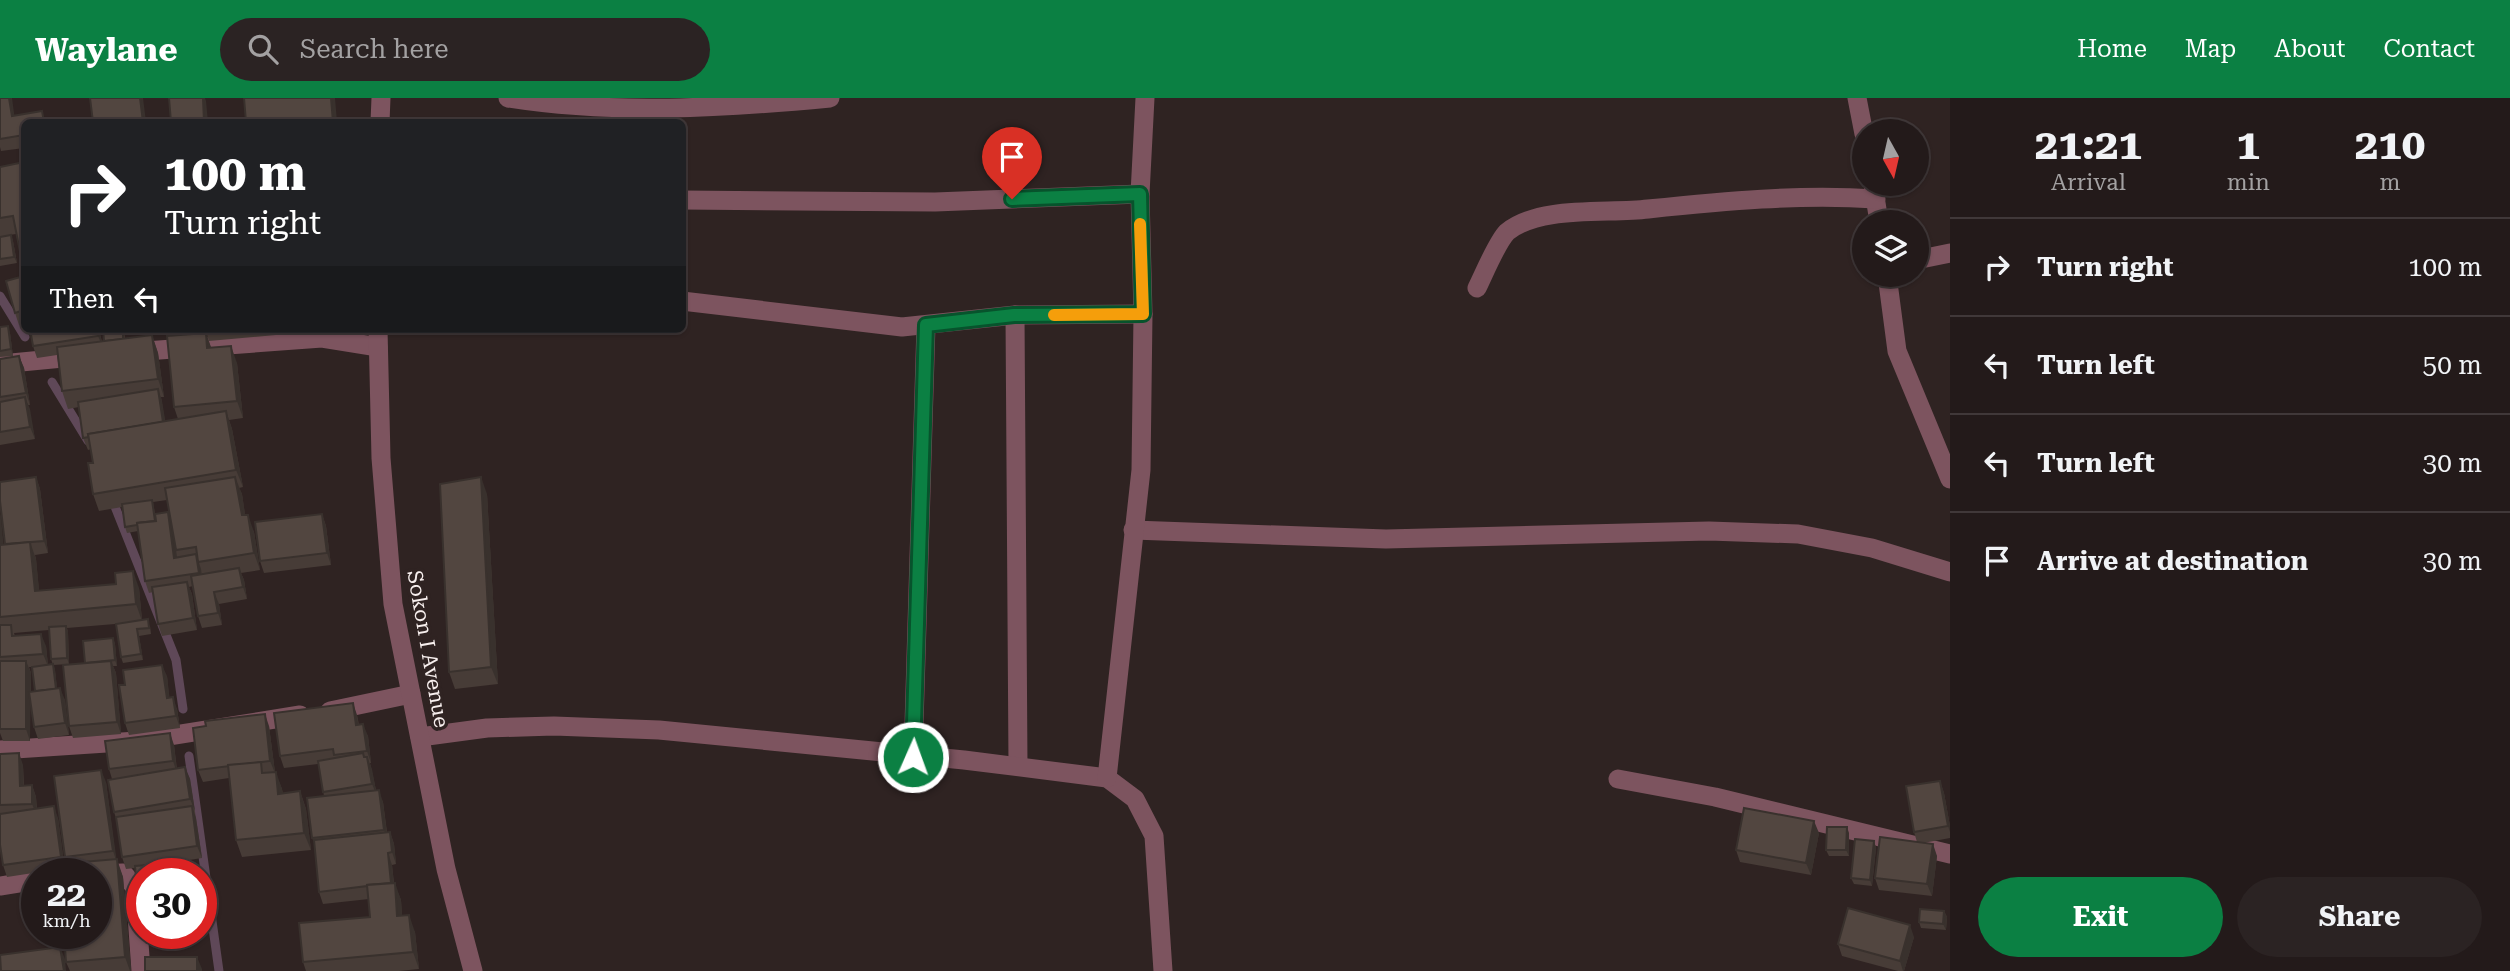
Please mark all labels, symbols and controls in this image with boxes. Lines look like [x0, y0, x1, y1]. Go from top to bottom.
search box [220, 18, 710, 81]
text: Waylane [35, 30, 178, 69]
icon: search [244, 30, 282, 68]
text: Search here [300, 34, 449, 64]
text: Home [2077, 35, 2147, 63]
text: Map [2185, 35, 2236, 63]
text: About [2274, 35, 2345, 63]
text: Contact [2383, 35, 2475, 63]
north arrow [1852, 119, 1928, 196]
map controls [1852, 119, 1929, 287]
text: 21:21 [2035, 120, 2142, 169]
text: 1 [2237, 120, 2260, 169]
text: 210 [2355, 120, 2425, 169]
pin [982, 127, 1042, 199]
icon: arrive [993, 138, 1031, 176]
text: 100 m [164, 145, 306, 202]
icon: right [49, 147, 140, 238]
text: Arrival [2051, 169, 2126, 196]
text: min [2227, 169, 2270, 196]
text: m [2379, 169, 2400, 196]
text: Turn right [164, 204, 321, 242]
button: layers [1852, 210, 1929, 287]
icon: right [1978, 248, 2016, 286]
text: Turn right [2037, 252, 2173, 282]
text: 100 m [2408, 252, 2482, 282]
icon: left [128, 280, 166, 318]
text: Then [49, 284, 114, 314]
icon: left [1978, 346, 2016, 384]
text: Turn left [2037, 350, 2155, 380]
text: 50 m [2423, 350, 2482, 380]
icon: left [1978, 444, 2016, 482]
text: Turn left [2037, 448, 2155, 478]
text: 30 m [2423, 448, 2482, 478]
icon: arrive [1978, 542, 2016, 580]
text: Arrive at destination [2037, 546, 2308, 576]
text: 30 m [2423, 546, 2482, 576]
street label: Sokon I Avenue [402, 569, 454, 729]
position arrow [876, 720, 950, 794]
speed limit sign: 30 [126, 858, 217, 949]
text: 22 [47, 874, 86, 915]
button: Exit [1978, 877, 2223, 957]
button: Share [2237, 877, 2482, 957]
text: km/h [42, 910, 91, 931]

